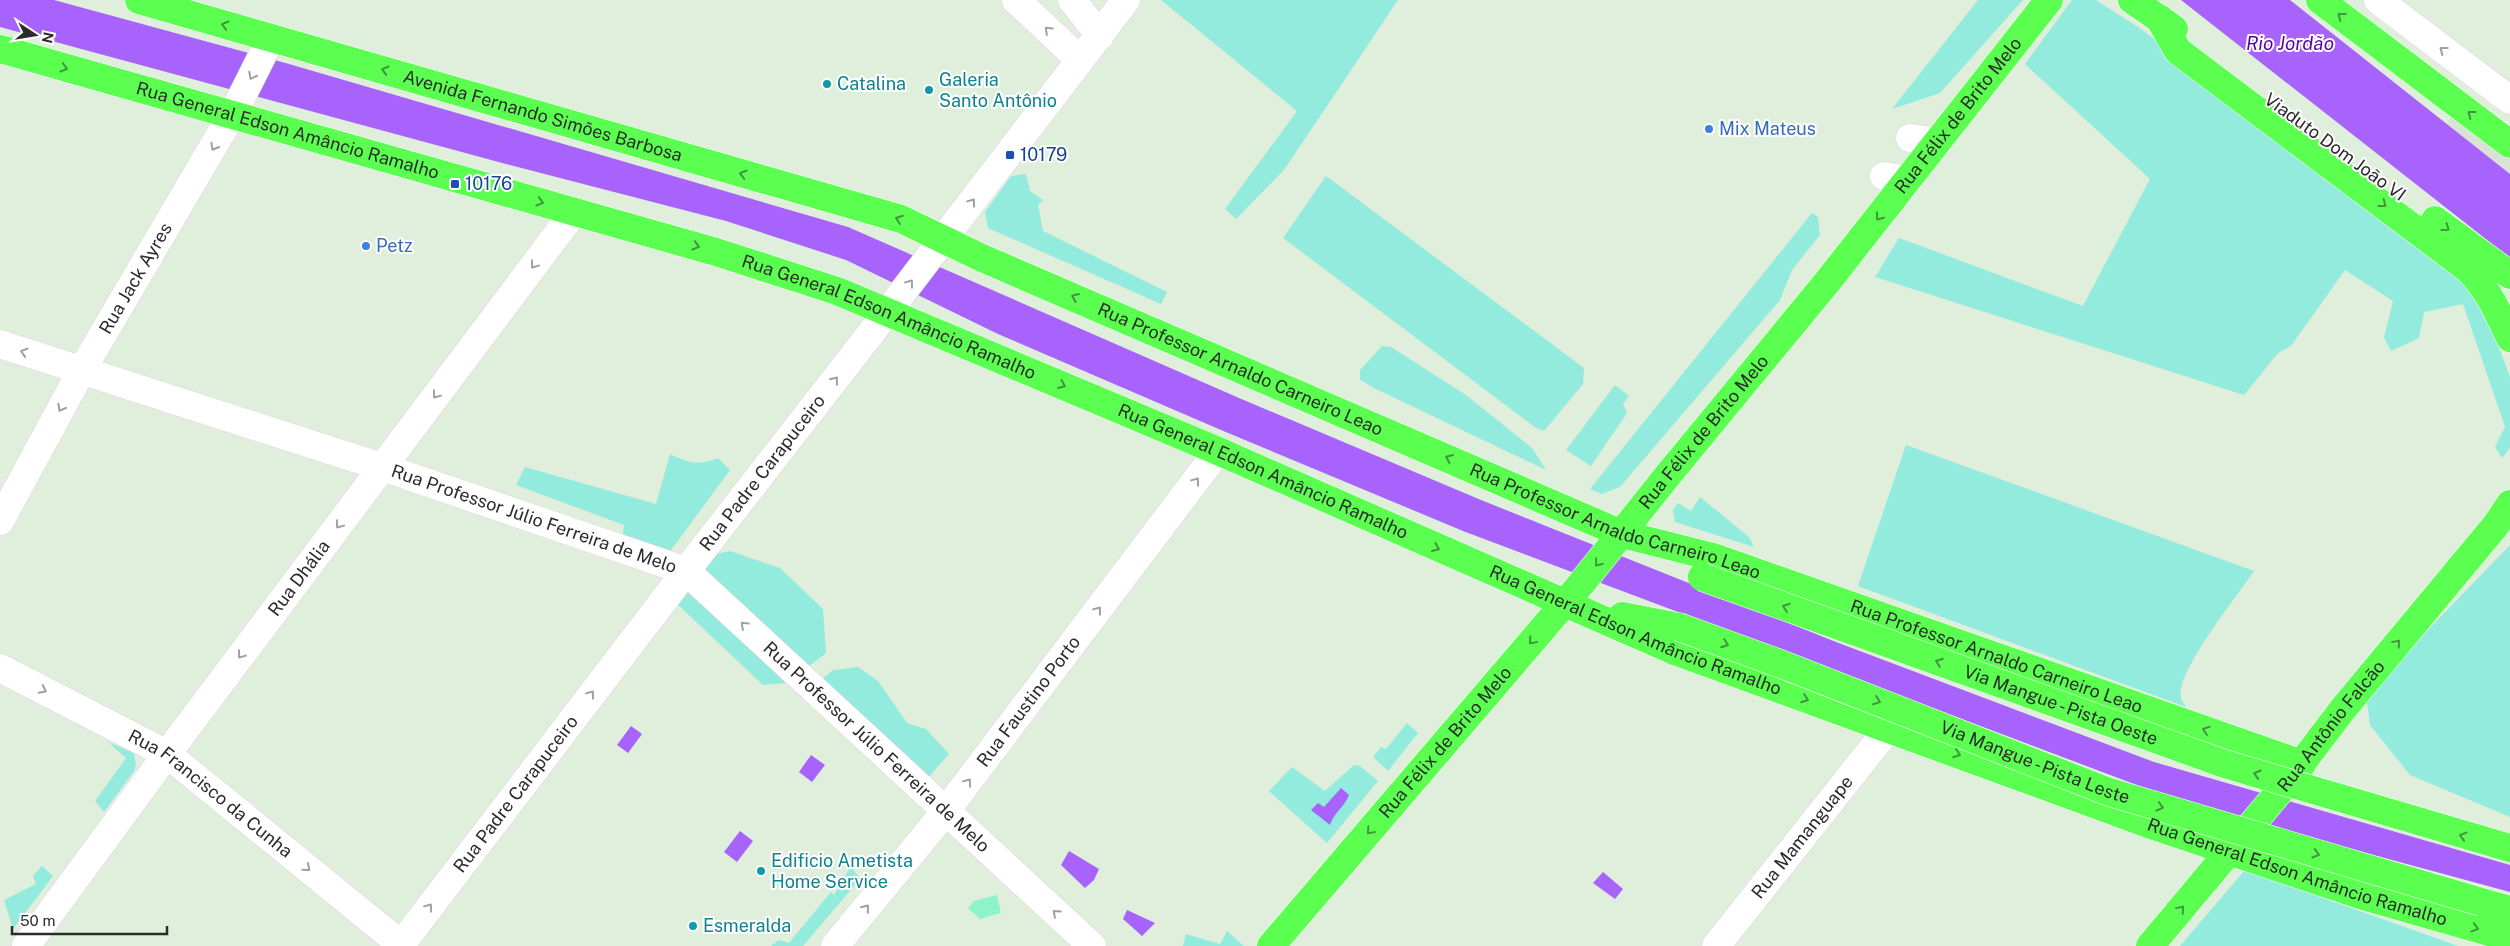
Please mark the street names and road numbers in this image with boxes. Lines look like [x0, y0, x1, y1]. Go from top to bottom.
street label: Rua Félix de Brito Melo [1890, 33, 2026, 198]
street label: Avenida Fernando Simões Barbosa [401, 65, 685, 166]
street label: Rua General Edson Amâncio Ramalho [134, 77, 442, 183]
street label: Viaduto Dom João VI [2260, 88, 2410, 205]
street label: Rua Jack Ayres [94, 219, 176, 338]
street label: Rua General Edson Amâncio Ramalho [739, 250, 1039, 383]
street label: Rua Professor Arnaldo Carneiro Leao [1095, 298, 1386, 440]
street label: Rua Félix de Brito Melo [1634, 350, 1773, 513]
street label: Rua Padre Carapuceiro [695, 390, 829, 555]
street label: Rua General Edson Amâncio Ramalho [1115, 399, 1411, 543]
street label: Rua Professor Arnaldo Carneiro Leao [1467, 459, 1763, 583]
street label: Rua Professor Júlio Ferreira de Melo [389, 460, 680, 577]
street label: Rua Dhália [263, 536, 334, 620]
street label: Rua General Edson Amâncio Ramalho [1486, 560, 1784, 699]
street label: Rua Professor Arnaldo Carneiro Leao [1848, 595, 2146, 717]
street label: Rua Faustino Porto [972, 632, 1084, 771]
street label: Rua Professor Júlio Ferreira de Melo [759, 637, 994, 856]
street label: Rua Antônio Falcão [2273, 656, 2389, 796]
street label: Via Mangue - Pista Oeste [1961, 660, 2161, 749]
street label: Rua Félix de Brito Melo [1374, 662, 1516, 822]
street label: Rua Padre Carapuceiro [449, 711, 582, 877]
street label: Via Mangue - Pista Leste [1937, 716, 2132, 808]
street label: Rua Francisco da Cunha [125, 725, 297, 862]
street label: Rua Mamanguape [1747, 771, 1857, 902]
street label: Rua General Edson Amâncio Ramalho [2145, 813, 2450, 930]

